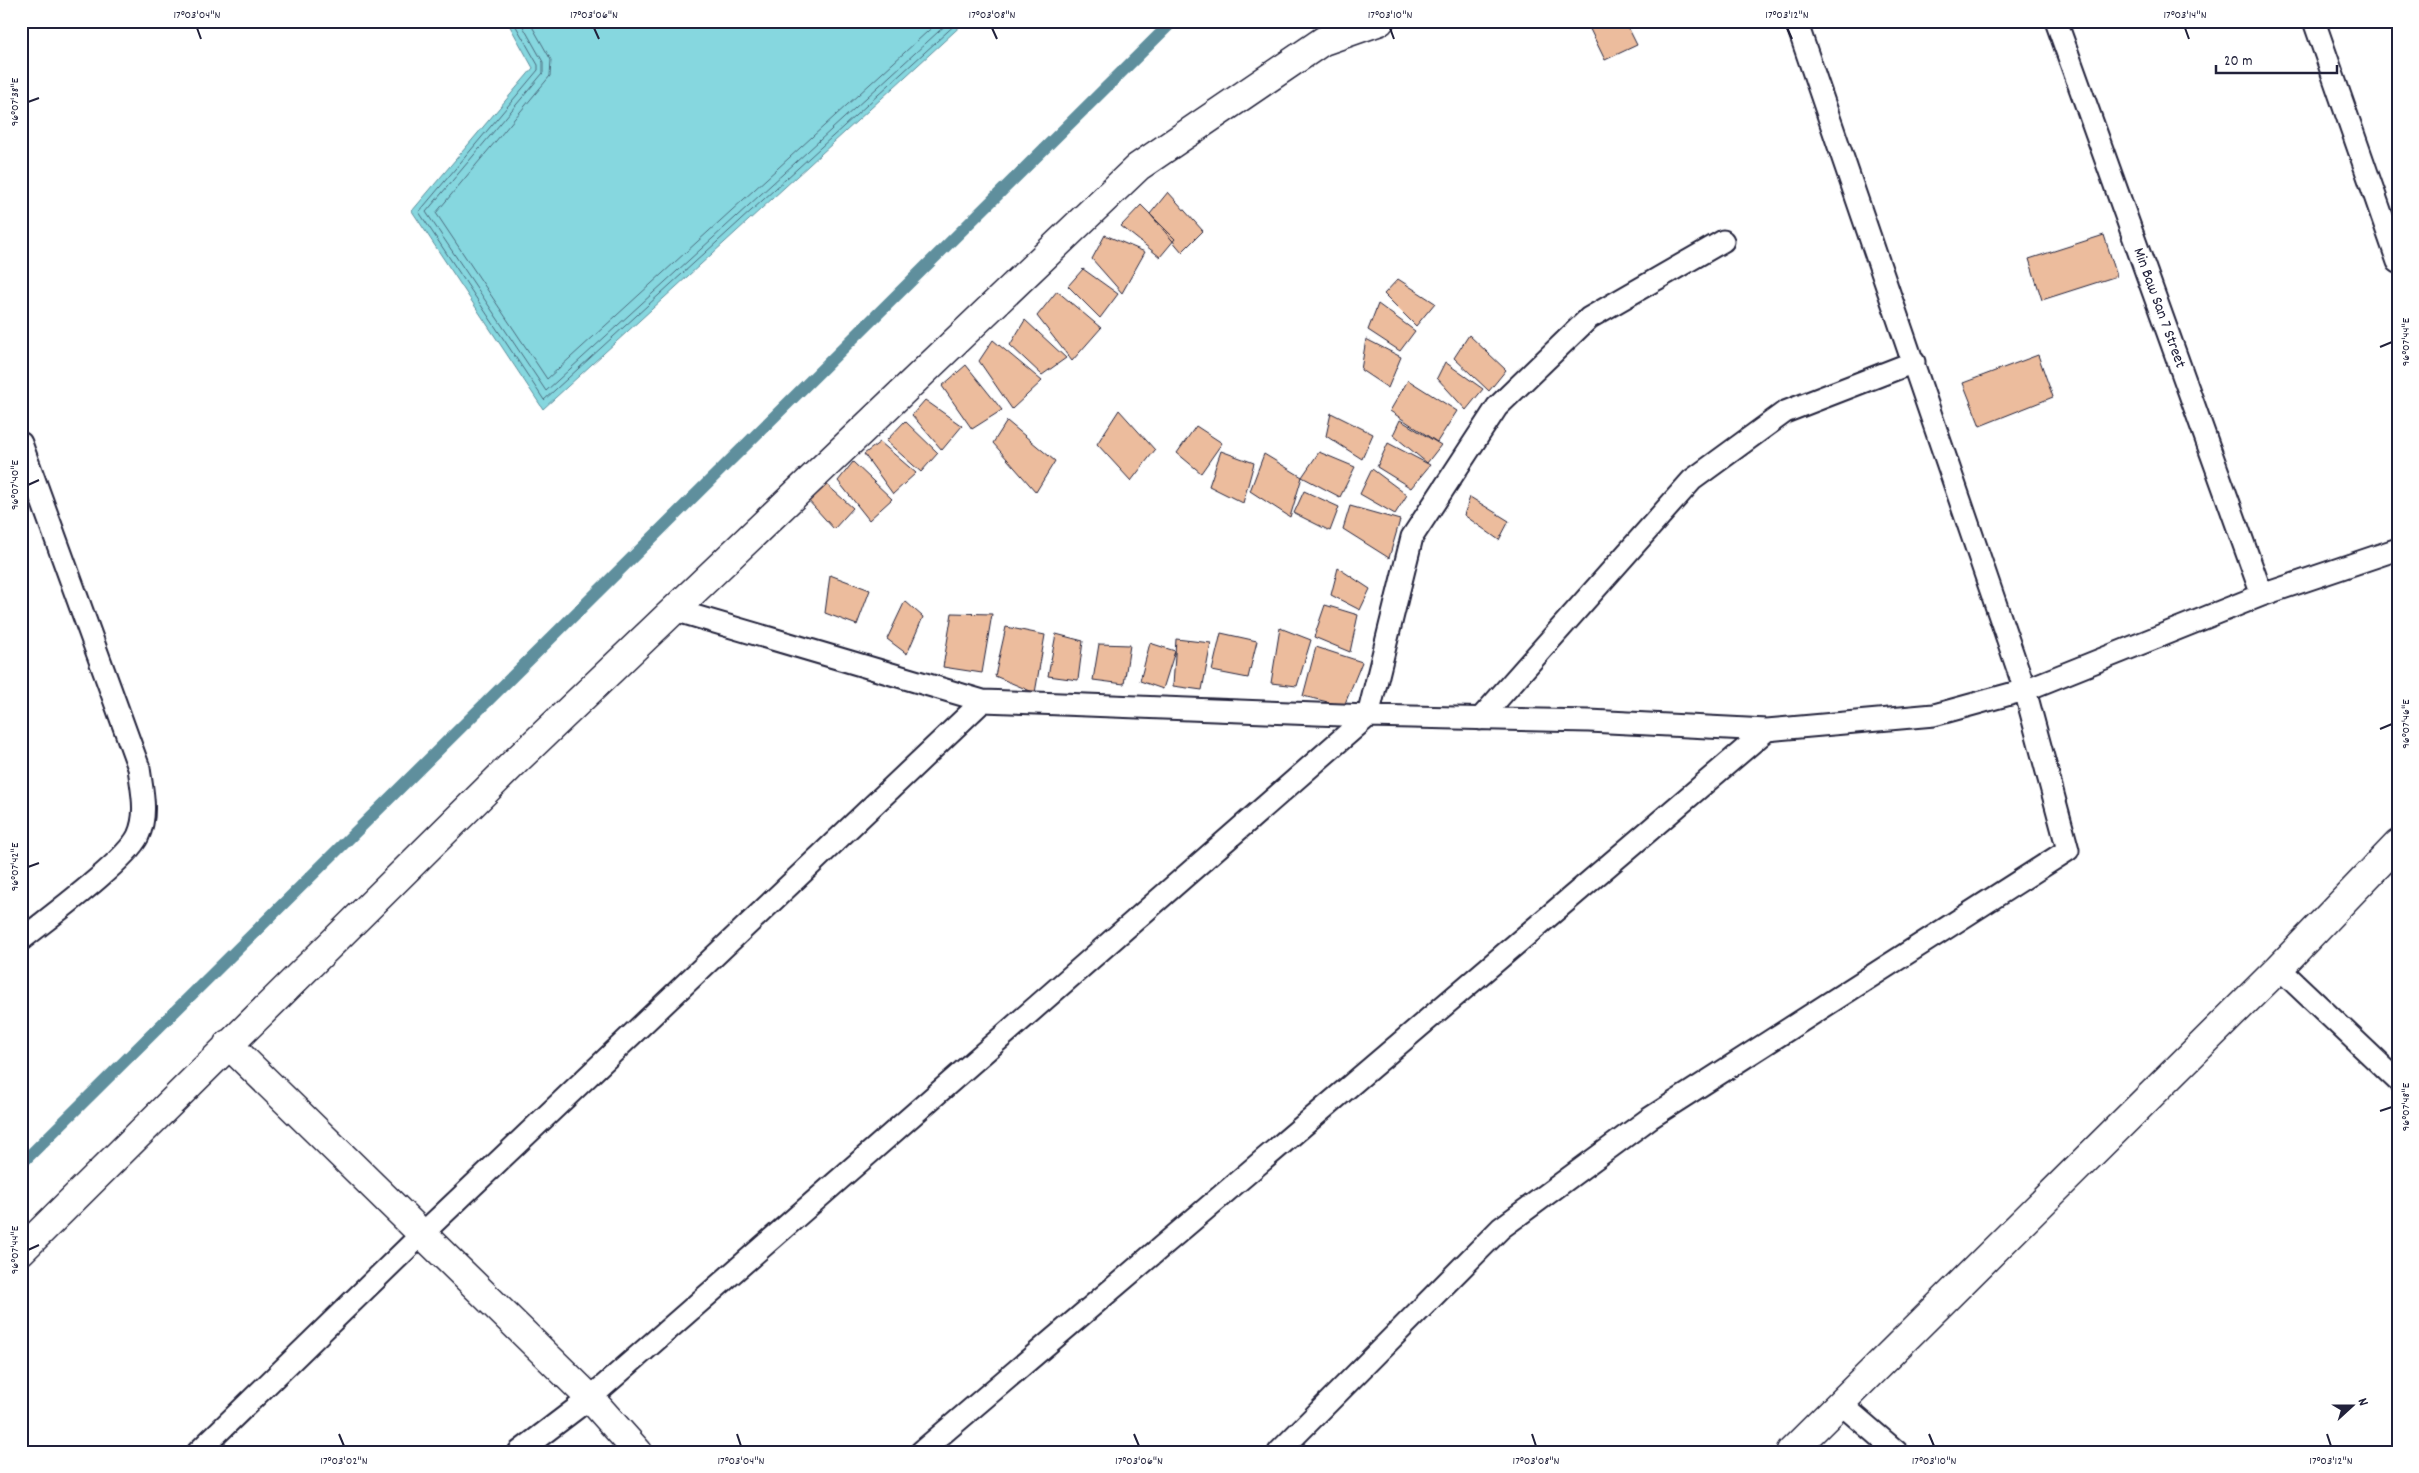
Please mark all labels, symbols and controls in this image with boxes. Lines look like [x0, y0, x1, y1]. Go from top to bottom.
text: 17°03'04"N [173, 7, 221, 24]
text: 17°03'06"N [570, 7, 618, 24]
text: 17°03'08"N [969, 7, 1015, 24]
text: 17°03'10"N [1368, 7, 1412, 24]
text: 17°03'12"N [1765, 7, 1809, 24]
text: 17°03'14"N [2163, 7, 2207, 24]
scale bar [2216, 42, 2338, 74]
text: 20 m [2224, 51, 2252, 73]
text: 96°07'38"E [7, 77, 24, 126]
street label: Min Baw San 7 Street [2127, 245, 2192, 372]
text: 96°07'44"E [2398, 317, 2415, 366]
text: 96°07'40"E [7, 459, 24, 510]
text: 96°07'46"E [2398, 699, 2415, 749]
text: 96°07'42"E [7, 842, 24, 891]
text: 96°07'48"E [2398, 1082, 2415, 1131]
text: 96°07'44"E [7, 1225, 24, 1274]
north arrow [2326, 1380, 2376, 1430]
text: N [2352, 1395, 2373, 1409]
text: 17°03'02"N [320, 1453, 368, 1470]
text: 17°03'04"N [717, 1453, 765, 1470]
text: 17°03'06"N [1115, 1453, 1163, 1470]
text: 17°03'08"N [1513, 1453, 1559, 1470]
text: 17°03'10"N [1912, 1453, 1956, 1470]
text: 17°03'12"N [2309, 1453, 2353, 1470]

